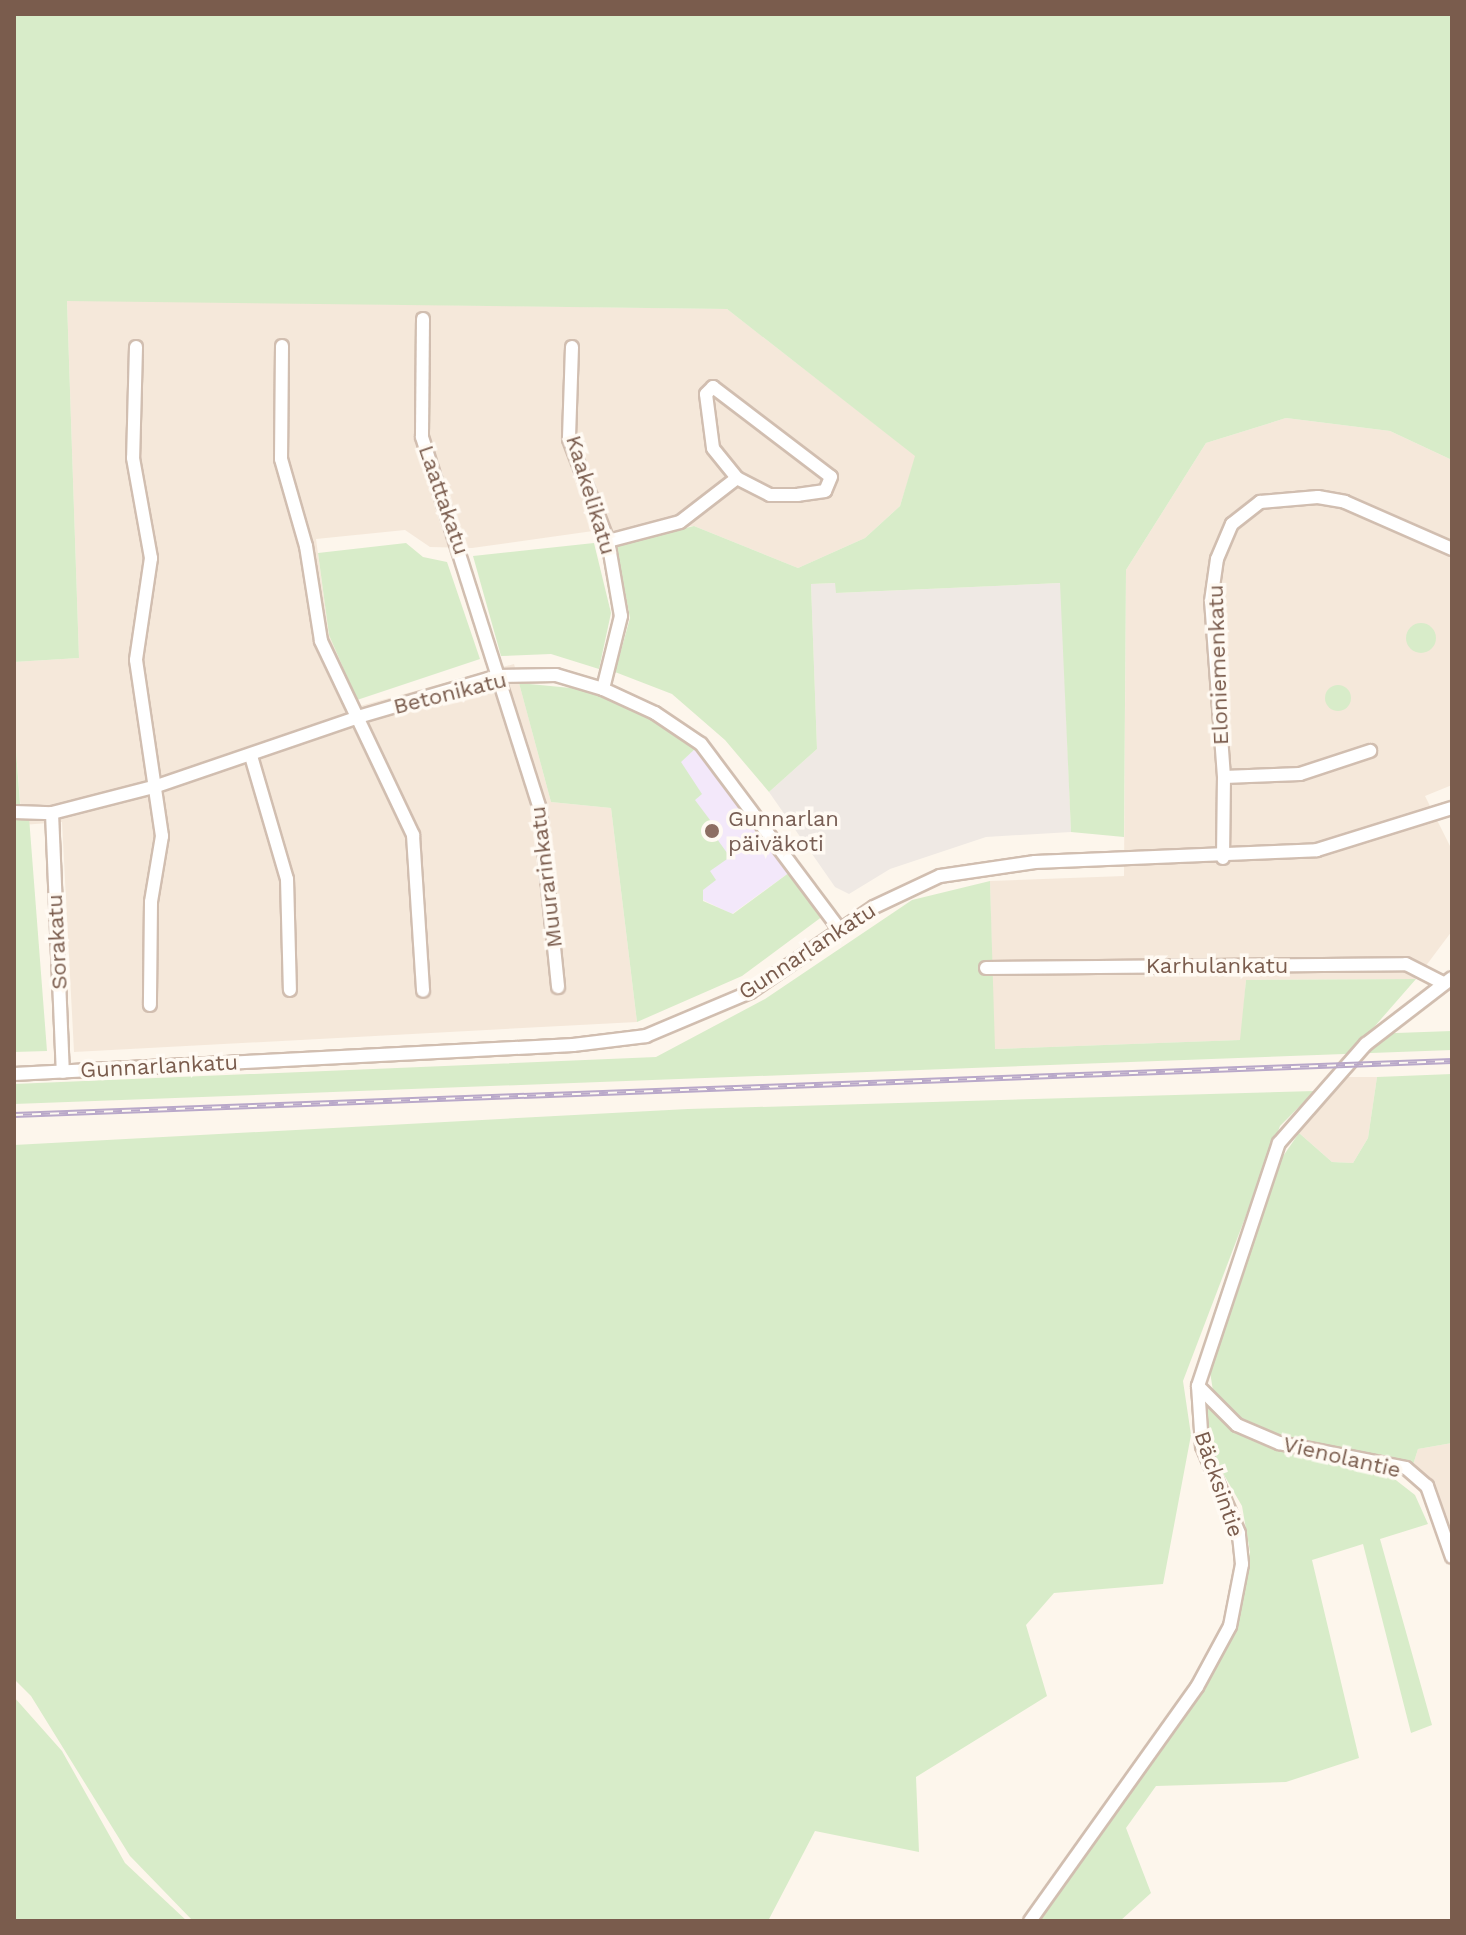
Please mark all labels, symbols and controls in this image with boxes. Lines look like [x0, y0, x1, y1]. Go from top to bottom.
street label: Kaakelikatu [560, 432, 622, 558]
street label: Laattakatu [413, 442, 475, 558]
street label: Eloniemenkatu [1202, 584, 1234, 746]
street label: Betonikatu [391, 666, 509, 720]
street label: Muurarinkatu [524, 805, 568, 949]
place label: Gunnarlan päiväkoti [728, 805, 839, 856]
marker: Gunnarlan päiväkoti [703, 822, 721, 840]
street label: Sorakatu [41, 894, 73, 990]
street label: Gunnarlankatu [734, 897, 880, 1005]
street label: Karhulankatu [1146, 953, 1288, 979]
street label: Gunnarlankatu [79, 1049, 239, 1083]
street label: Bäcksintie [1189, 1428, 1249, 1540]
street label: Vienolantie [1281, 1431, 1403, 1483]

